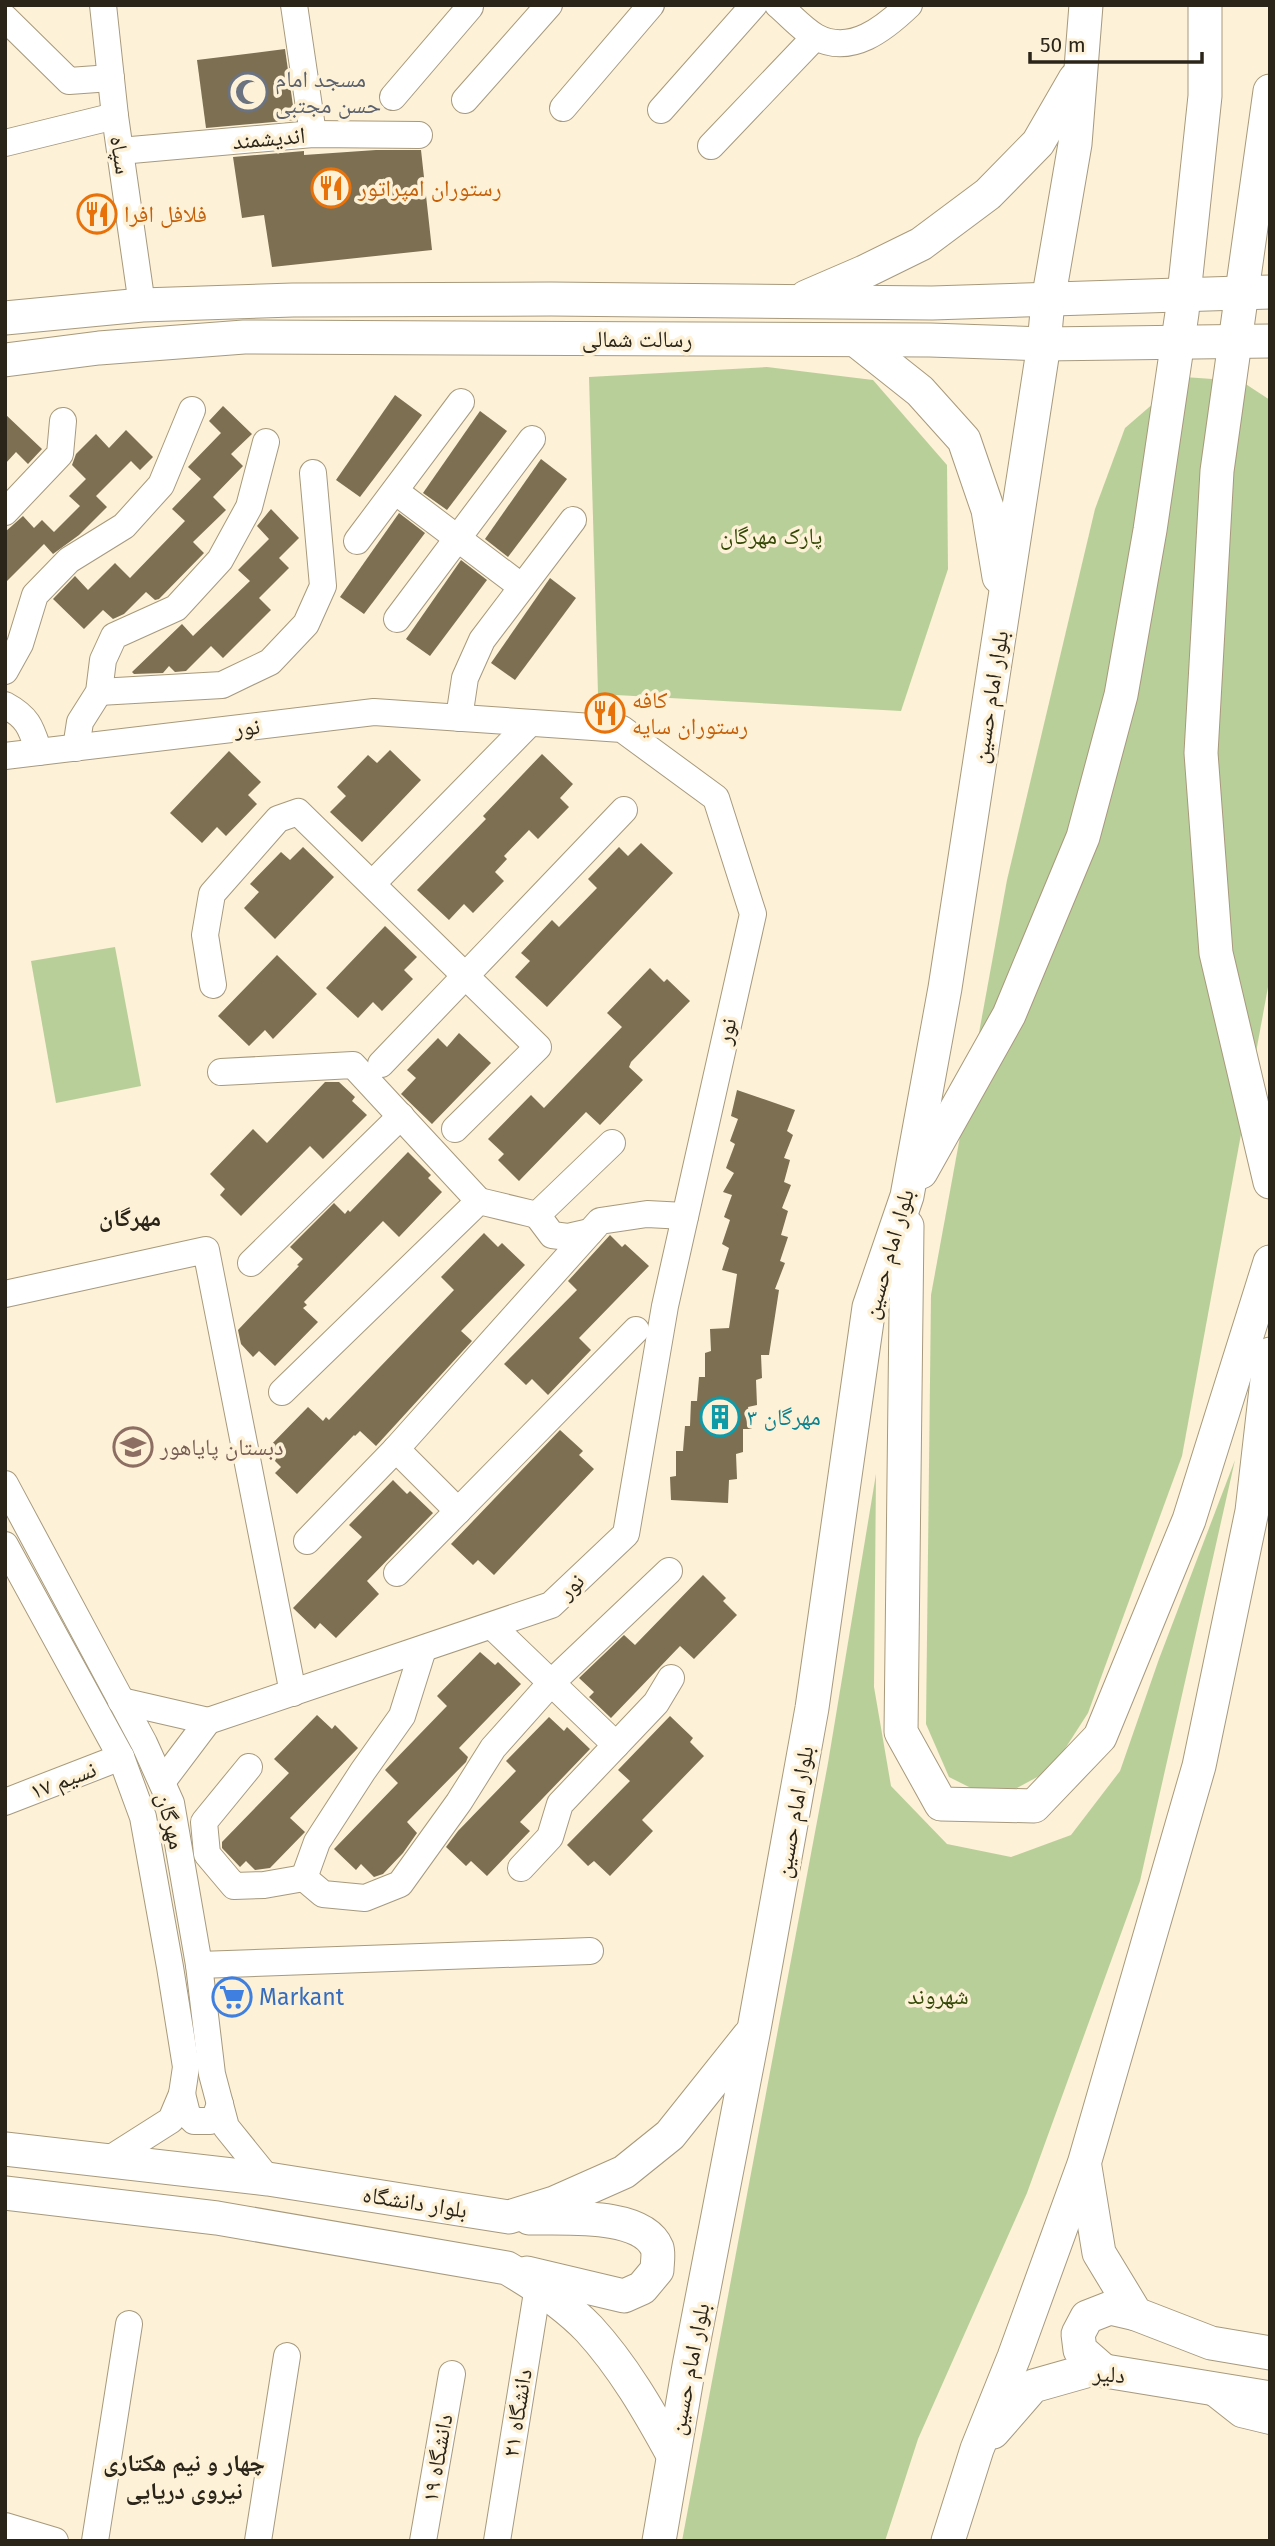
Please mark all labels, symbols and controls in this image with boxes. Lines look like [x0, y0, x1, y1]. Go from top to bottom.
scale bar [1030, 21, 1202, 65]
text: 50 m [1040, 32, 1086, 58]
place label: مسجد امام حسن مجتبی [275, 65, 381, 119]
mosque icon: مسجد امام حسن مجتبی [227, 71, 269, 113]
street label: اندیشمند [231, 121, 307, 155]
street label: سپاه [104, 134, 138, 176]
restaurant icon: رستوران امپراتور [310, 167, 352, 209]
place label: رستوران امپراتور [357, 174, 502, 202]
restaurant icon: فلافل افرا [76, 193, 118, 235]
place label: فلافل افرا [124, 200, 207, 228]
street label: رسالت شمالی [582, 325, 692, 353]
park label: پارک مهرگان [720, 522, 822, 550]
street label: بلوار امام حسین [966, 629, 1016, 766]
place label: کافه رستوران سایه [632, 686, 748, 740]
restaurant icon: کافه رستوران سایه [584, 692, 626, 734]
street label: نور [231, 712, 262, 743]
street label: نور [709, 1015, 743, 1048]
street label: بلوار امام حسین [856, 1186, 922, 1323]
district label: مهرگان [99, 1204, 161, 1232]
building icon: مهرگان ۳ [699, 1396, 741, 1438]
place label: مهرگان ۳ [747, 1403, 821, 1431]
school or university icon: دبستان پایاهور [112, 1426, 154, 1468]
place label: دبستان پایاهور [159, 1433, 284, 1461]
street label: نور [551, 1567, 590, 1606]
street label: بلوار امام حسین [769, 1744, 821, 1881]
street label: نسیم ۱۷ [26, 1755, 101, 1807]
street label: مهرگان [150, 1790, 192, 1852]
supermarket icon: Markant [211, 1976, 253, 2018]
park label: شهروند [907, 1982, 969, 2010]
place label: Markant [259, 1983, 345, 2011]
street label: بلوار دانشگاه [361, 2180, 469, 2224]
street label: بلوار امام حسین [662, 2301, 717, 2438]
street label: دلیر [1091, 2359, 1126, 2389]
street label: دانشگاه ۲۱ [496, 2367, 538, 2459]
street label: دانشگاه ۱۹ [415, 2412, 459, 2504]
district label: چهار و نیم هکتاری نیروی دریایی [103, 2449, 265, 2505]

